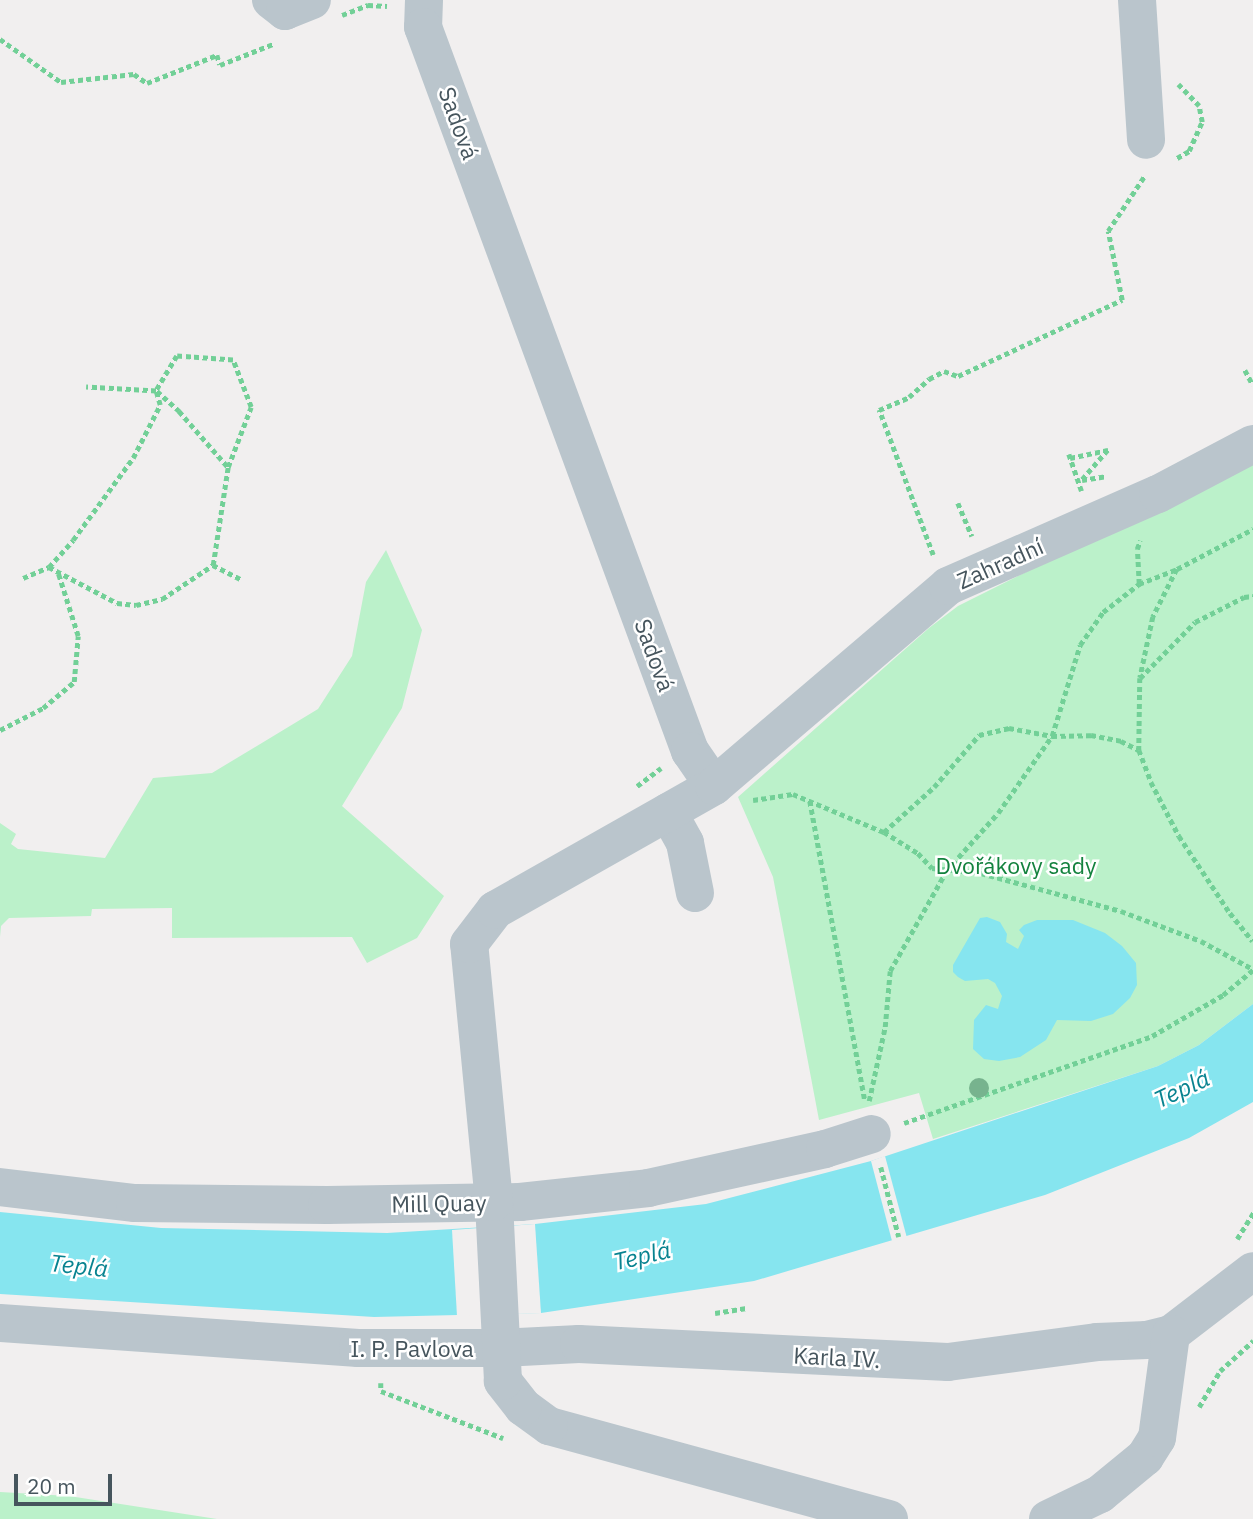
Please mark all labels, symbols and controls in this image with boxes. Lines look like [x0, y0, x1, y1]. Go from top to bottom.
street label: Sadová [433, 83, 485, 163]
street label: Zahradní [953, 532, 1047, 594]
street label: Sadová [629, 615, 681, 695]
park label: Dvořákovy sady [935, 851, 1097, 879]
water label: Teplá [1150, 1064, 1214, 1114]
street label: Mill Quay [391, 1188, 487, 1218]
water label: Teplá [610, 1235, 674, 1277]
water label: Teplá [49, 1249, 109, 1283]
street label: I. P. Pavlova [350, 1334, 474, 1362]
street label: Karla IV. [793, 1341, 881, 1373]
scale bar [18, 1460, 116, 1504]
text: 20 m [27, 1472, 76, 1500]

